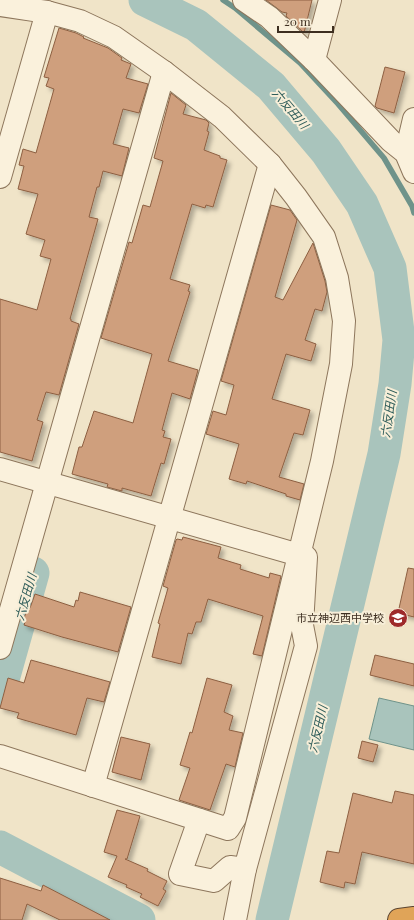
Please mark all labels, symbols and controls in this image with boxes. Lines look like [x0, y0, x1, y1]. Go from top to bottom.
scale bar [278, 8, 333, 34]
text: 20 m [284, 13, 311, 29]
water label: 六反田川 [269, 85, 314, 133]
water label: 六反田川 [377, 387, 400, 439]
water label: 六反田川 [11, 570, 40, 622]
school or university icon: 市立神辺西中学校 [387, 607, 409, 629]
place label: 市立神辺西中学校 [296, 610, 384, 625]
water label: 六反田川 [304, 702, 331, 754]

